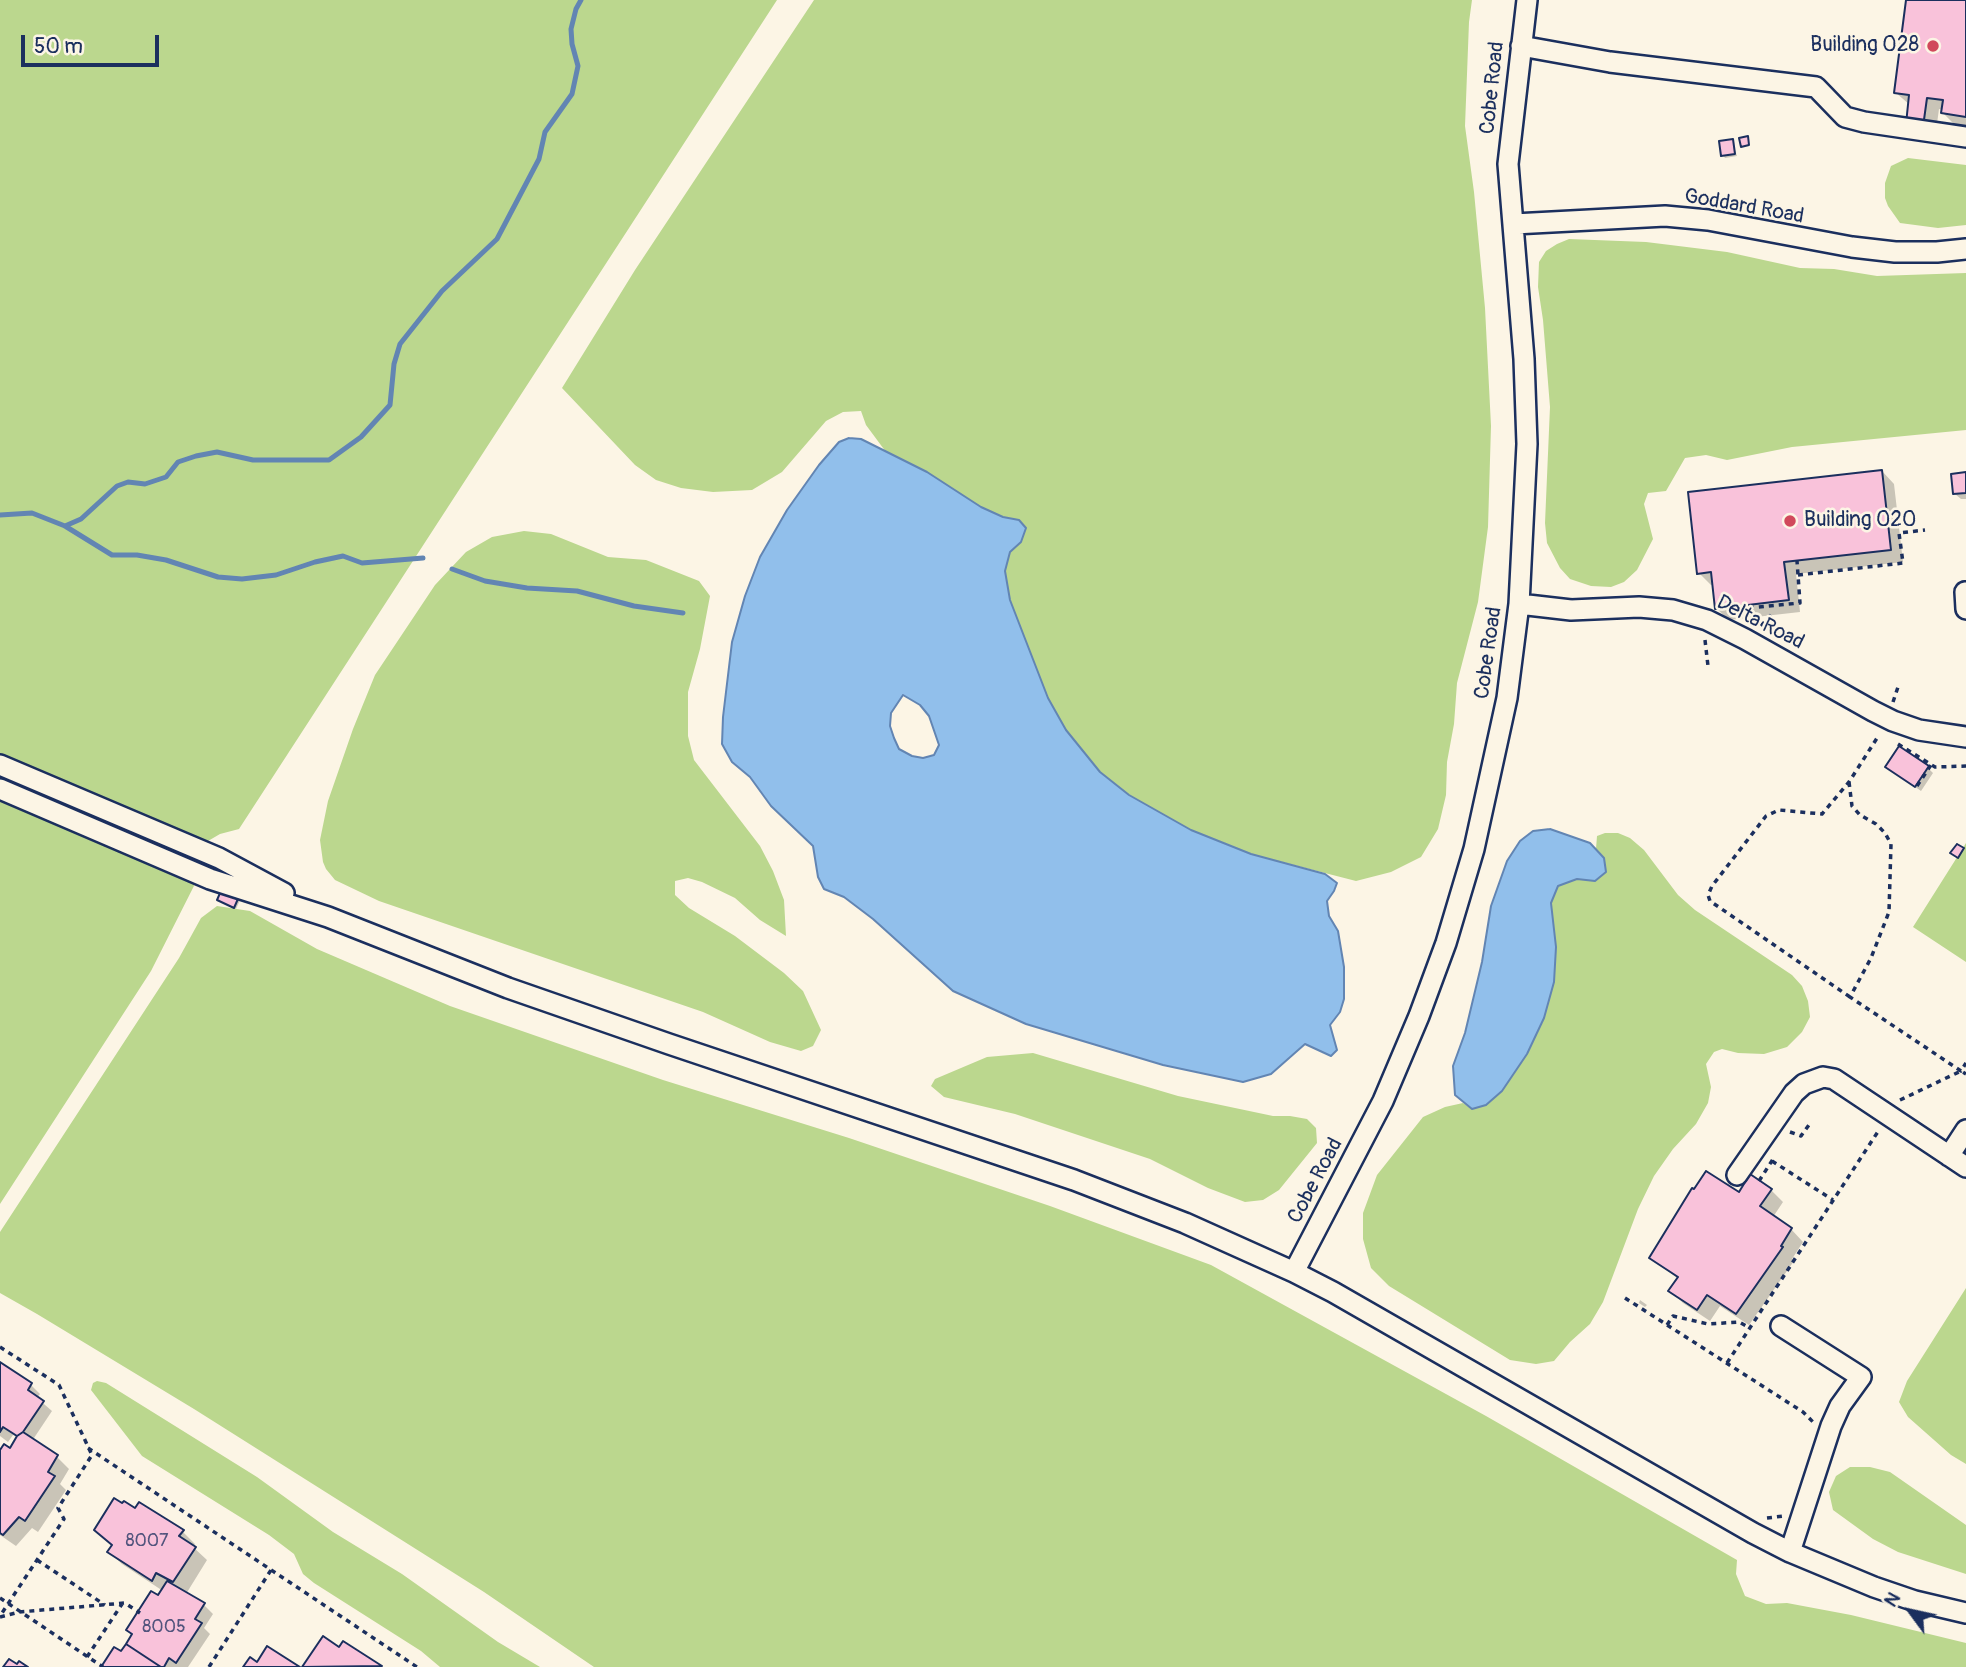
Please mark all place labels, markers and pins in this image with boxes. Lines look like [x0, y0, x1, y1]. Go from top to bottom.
place label: Building 028 [1810, 33, 1919, 59]
marker: Building 028 [1925, 38, 1941, 54]
place label: Building 020 [1804, 508, 1916, 534]
marker: Building 020 [1782, 513, 1798, 529]

